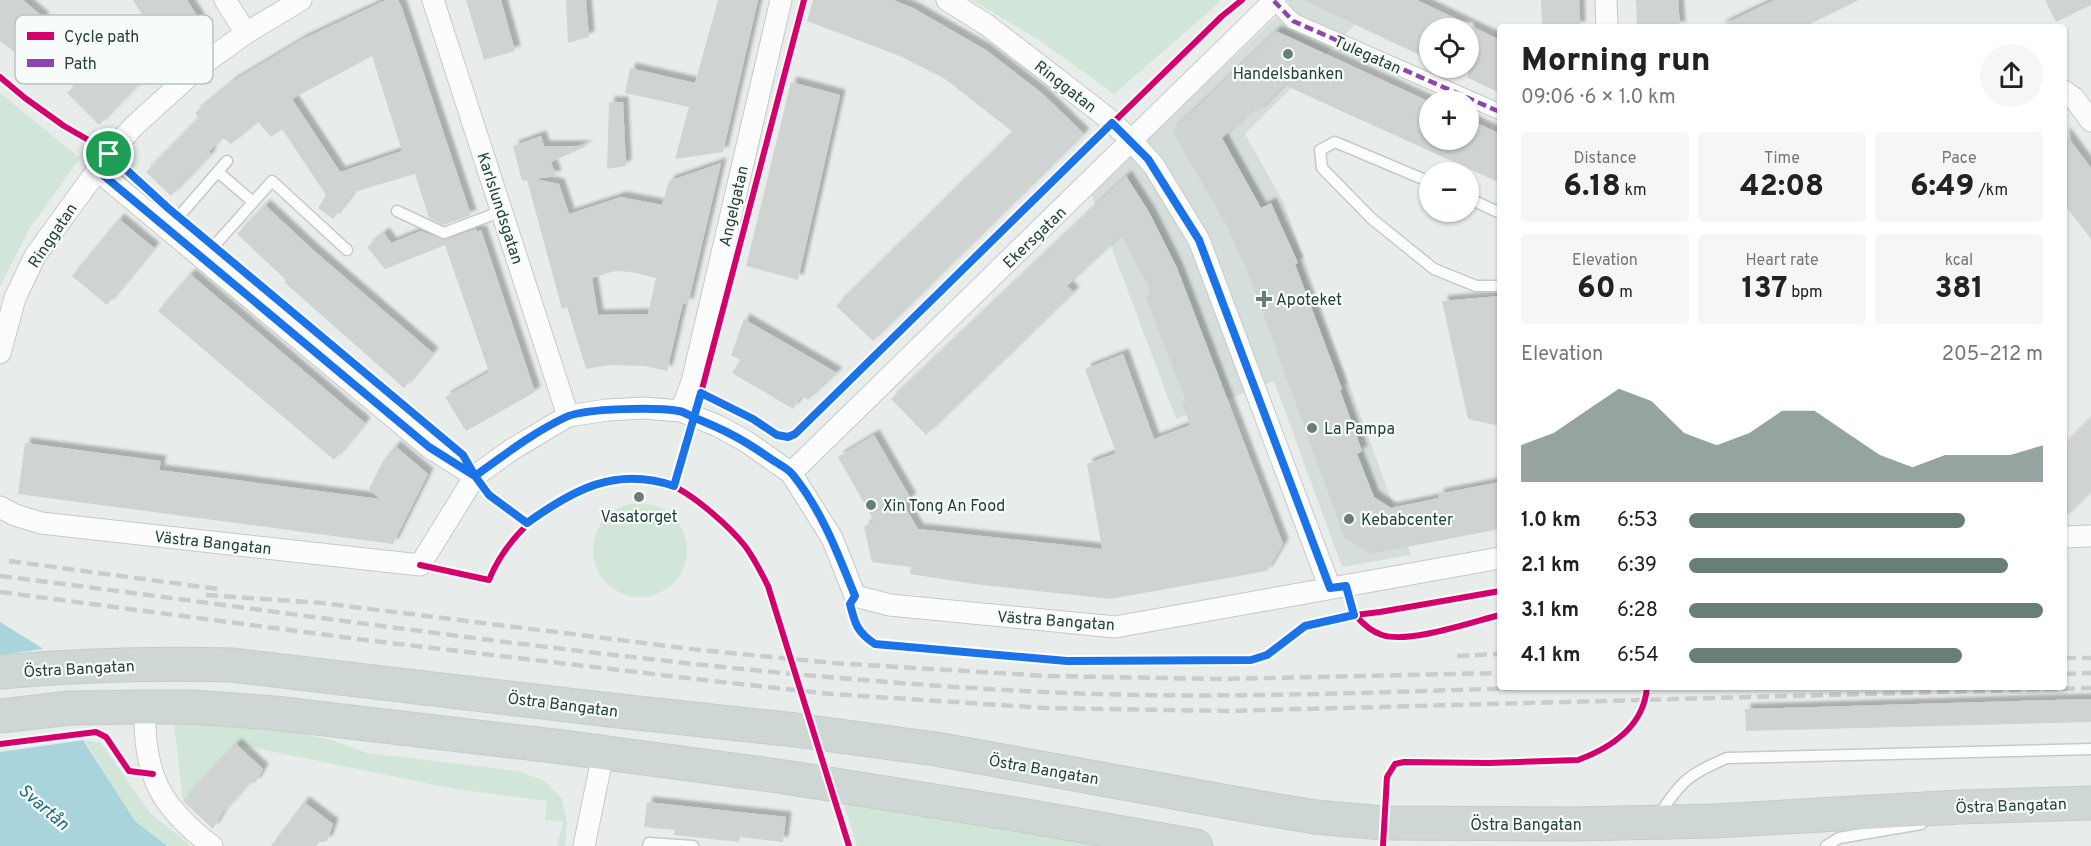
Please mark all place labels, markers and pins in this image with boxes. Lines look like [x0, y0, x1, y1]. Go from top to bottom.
marker: Handelsbanken [1281, 47, 1295, 61]
place label: Handelsbanken [1233, 65, 1343, 85]
pin [83, 128, 134, 179]
place label: Apoteket [1276, 291, 1342, 311]
marker: Apoteket [1257, 292, 1271, 306]
place label: La Pampa [1324, 420, 1395, 440]
marker: La Pampa [1305, 421, 1319, 435]
marker: Vasatorget [632, 490, 646, 504]
place label: Xin Tong An Food [883, 497, 1005, 517]
marker: Xin Tong An Food [864, 498, 878, 512]
place label: Vasatorget [600, 508, 678, 528]
place label: Kebabcenter [1361, 511, 1453, 531]
marker: Kebabcenter [1342, 512, 1356, 526]

